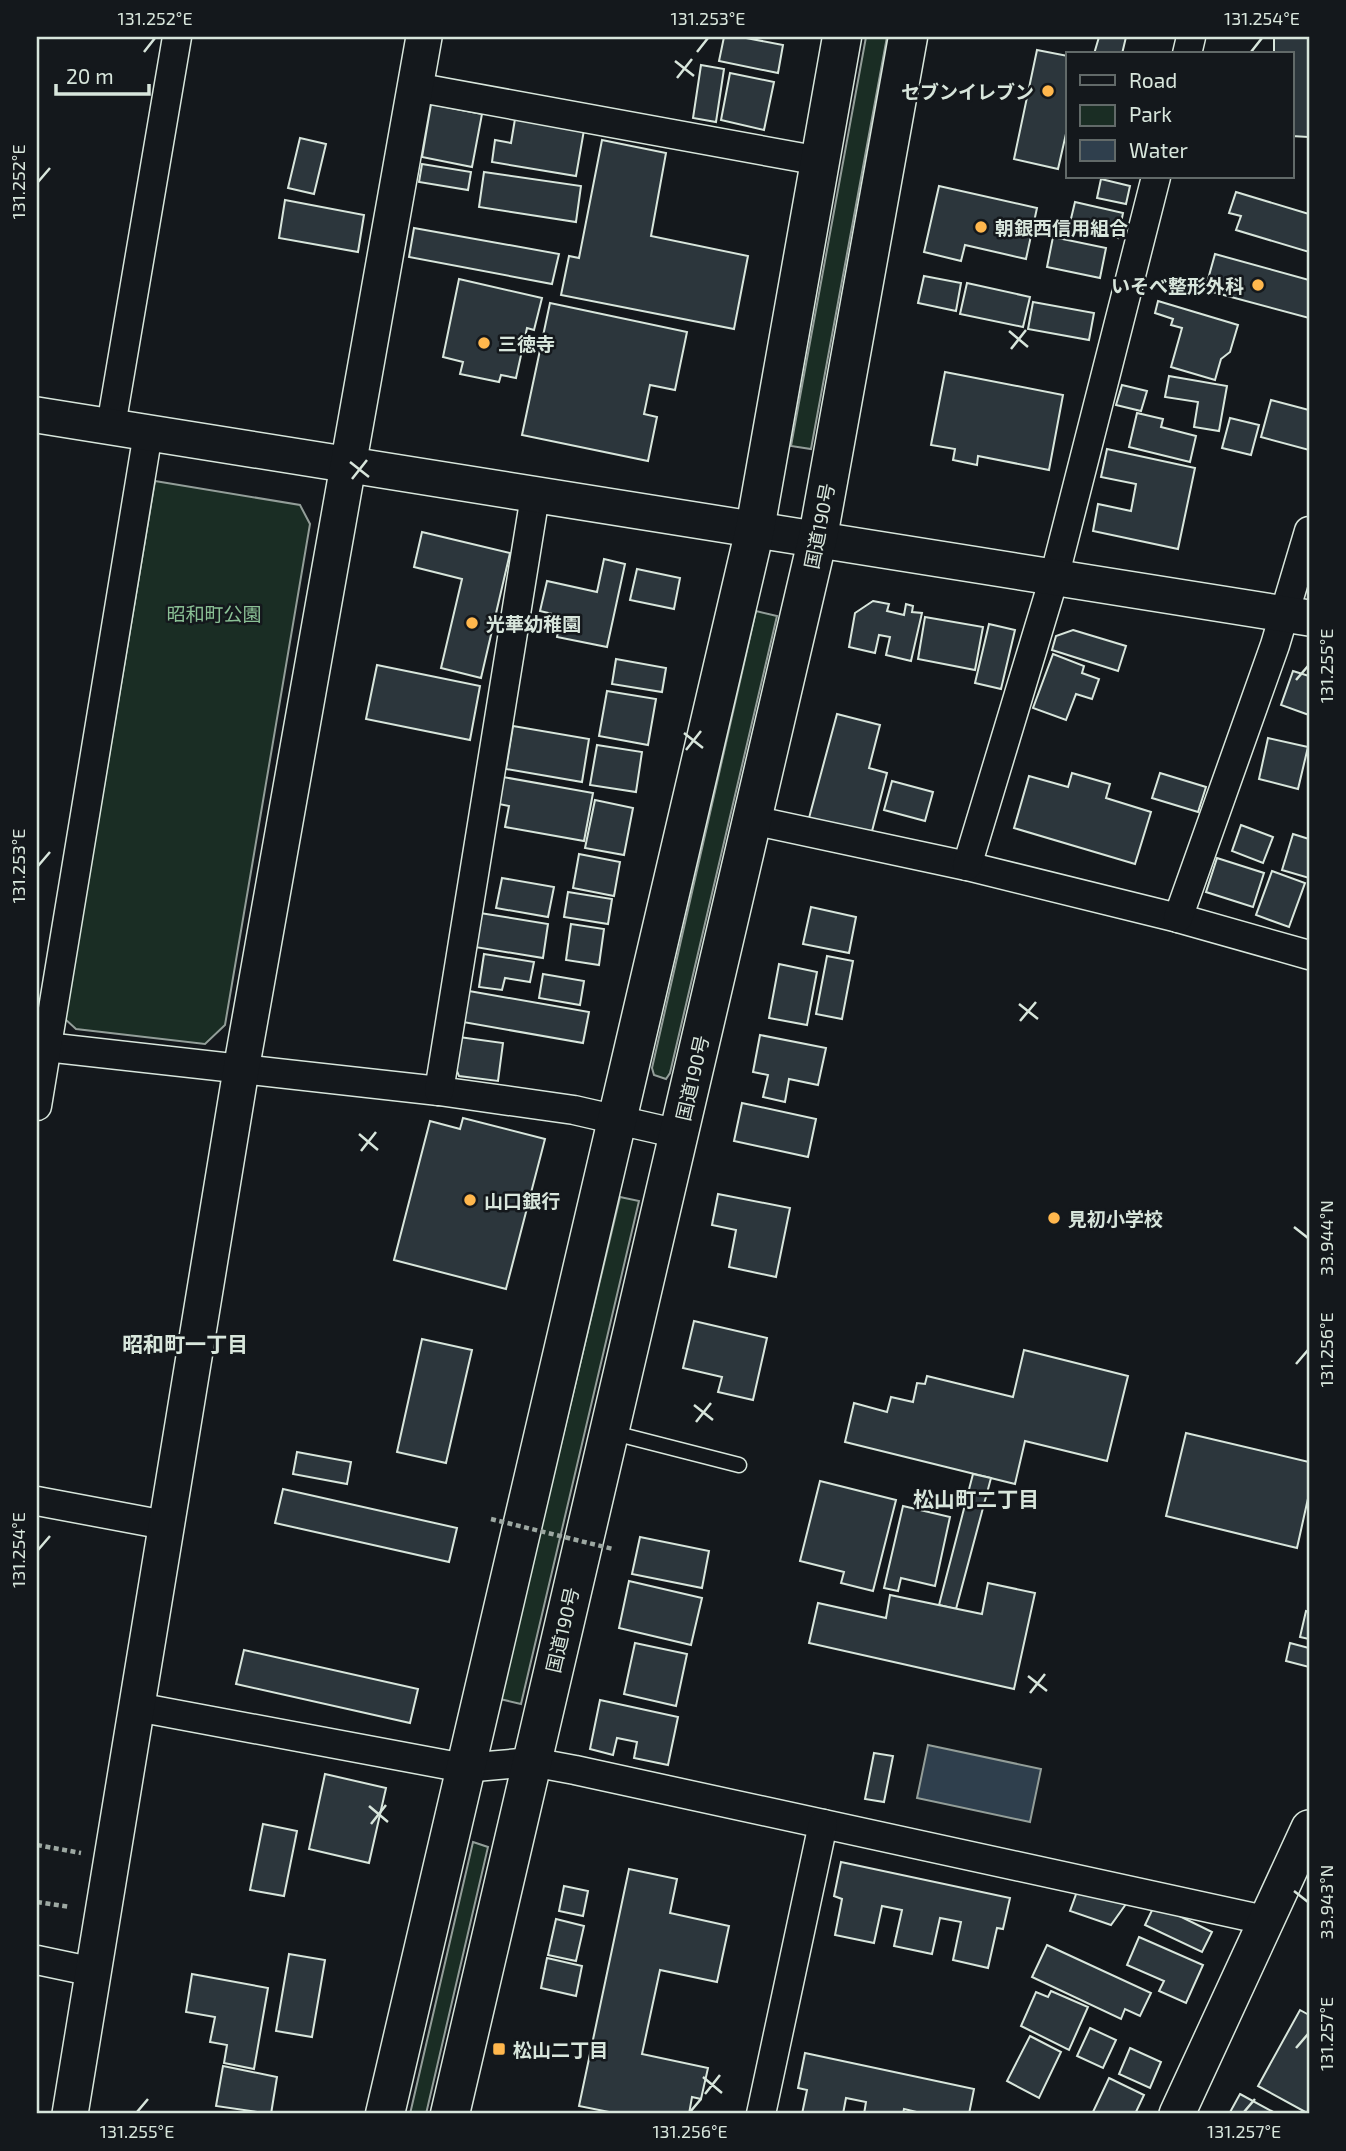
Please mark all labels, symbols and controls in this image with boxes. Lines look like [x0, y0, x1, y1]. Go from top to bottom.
text: 131.252°E [118, 7, 192, 29]
text: 131.253°E [671, 7, 745, 29]
text: 131.254°E [1224, 7, 1300, 29]
scale bar [56, 52, 149, 96]
legend [1066, 52, 1294, 178]
text: 20 m [66, 63, 114, 88]
text: Road [1129, 67, 1177, 92]
place label: セブンイレブン [901, 80, 1034, 103]
marker: セブンイレブン [1040, 83, 1056, 99]
text: Park [1129, 101, 1172, 126]
text: Water [1129, 137, 1188, 162]
text: 131.252°E [7, 145, 29, 219]
place label: 朝銀西信用組合 [995, 216, 1128, 239]
marker: 朝銀西信用組合 [973, 219, 989, 235]
place label: いそべ整形外科 [1111, 274, 1244, 297]
marker: いそべ整形外科 [1250, 277, 1266, 293]
place label: 三徳寺 [498, 332, 555, 355]
marker: 三徳寺 [476, 335, 492, 351]
street label: 国道190号 [799, 481, 839, 571]
park label: 昭和町公園 [166, 602, 262, 625]
place label: 光華幼稚園 [486, 612, 581, 635]
marker: 光華幼稚園 [464, 615, 480, 631]
text: 131.255°E [1315, 629, 1337, 703]
text: 131.253°E [7, 829, 29, 903]
street label: 国道190号 [671, 1033, 713, 1123]
place label: 山口銀行 [484, 1189, 560, 1212]
marker: 山口銀行 [462, 1192, 478, 1208]
text: 33.944°N [1315, 1200, 1337, 1276]
place label: 見初小学校 [1068, 1207, 1163, 1230]
marker: 見初小学校 [1046, 1210, 1062, 1226]
text: 131.256°E [1315, 1312, 1337, 1388]
district label: 昭和町一丁目 [122, 1331, 248, 1356]
district label: 松山町二丁目 [913, 1486, 1039, 1511]
text: 131.254°E [7, 1512, 29, 1588]
street label: 国道190号 [541, 1585, 583, 1675]
text: 33.943°N [1315, 1865, 1337, 1939]
text: 131.257°E [1315, 1997, 1337, 2071]
place label: 松山二丁目 [513, 2038, 608, 2061]
marker: 松山二丁目 [491, 2041, 507, 2057]
text: 131.255°E [100, 2120, 174, 2142]
text: 131.256°E [652, 2120, 728, 2142]
text: 131.257°E [1207, 2120, 1281, 2142]

